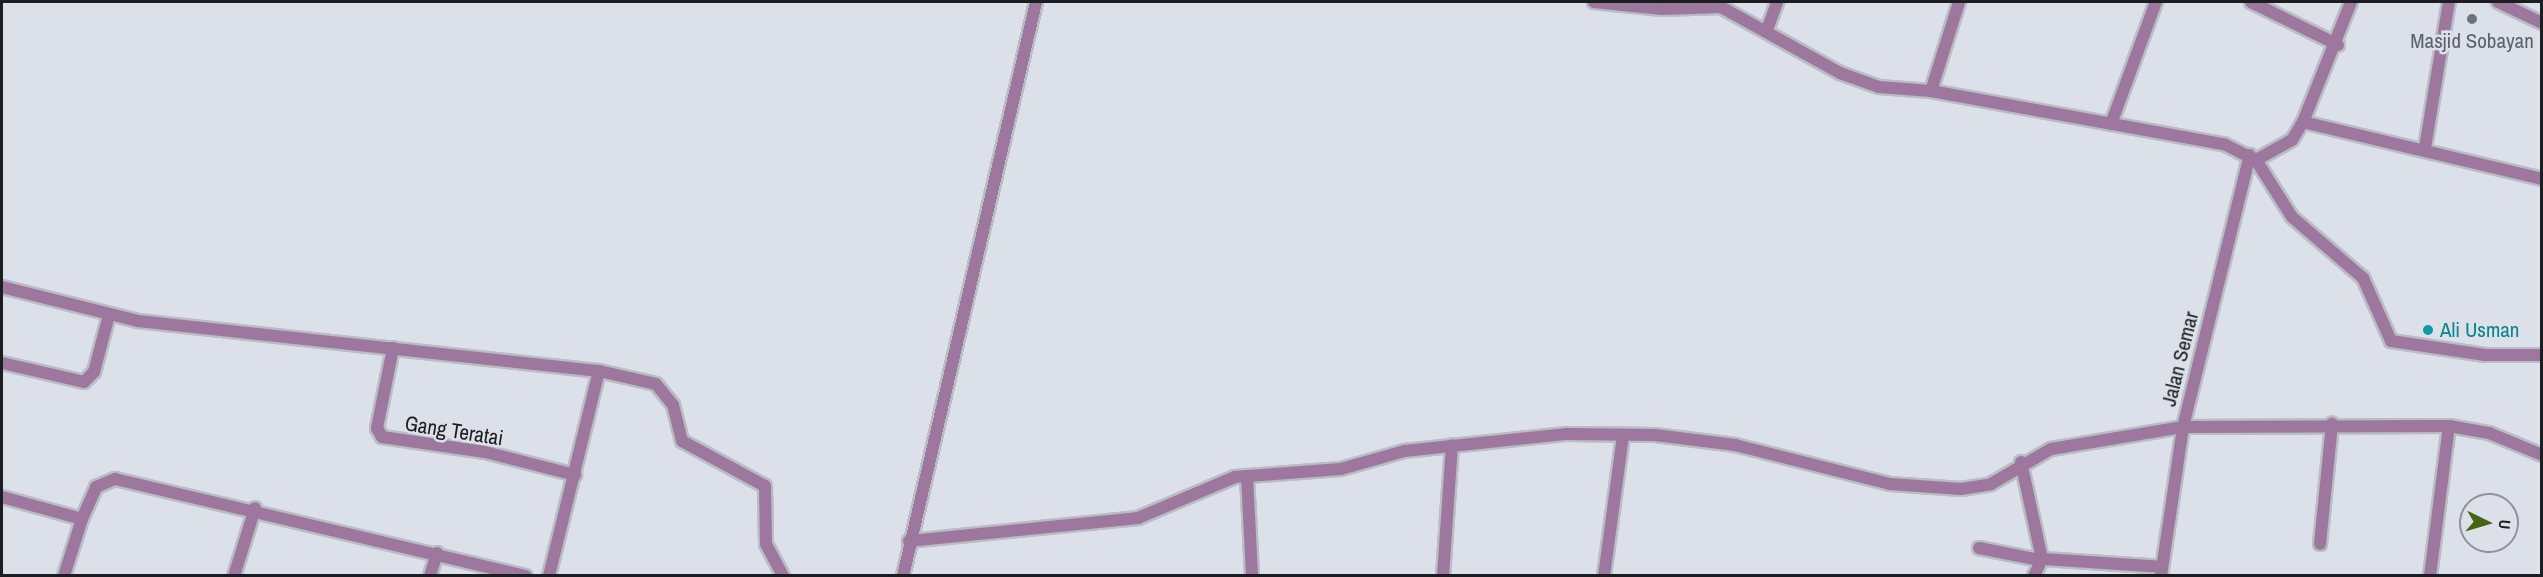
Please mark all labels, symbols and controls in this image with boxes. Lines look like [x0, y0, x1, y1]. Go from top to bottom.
marker: Masjid Sobayan [2465, 12, 2479, 26]
place label: Masjid Sobayan [2410, 28, 2534, 54]
street label: Jalan Semar [2156, 309, 2204, 409]
place label: Ali Usman [2440, 317, 2519, 343]
marker: Ali Usman [2421, 323, 2435, 337]
street label: Gang Teratai [403, 411, 505, 451]
north arrow [2459, 493, 2519, 553]
text: U [2494, 519, 2516, 530]

